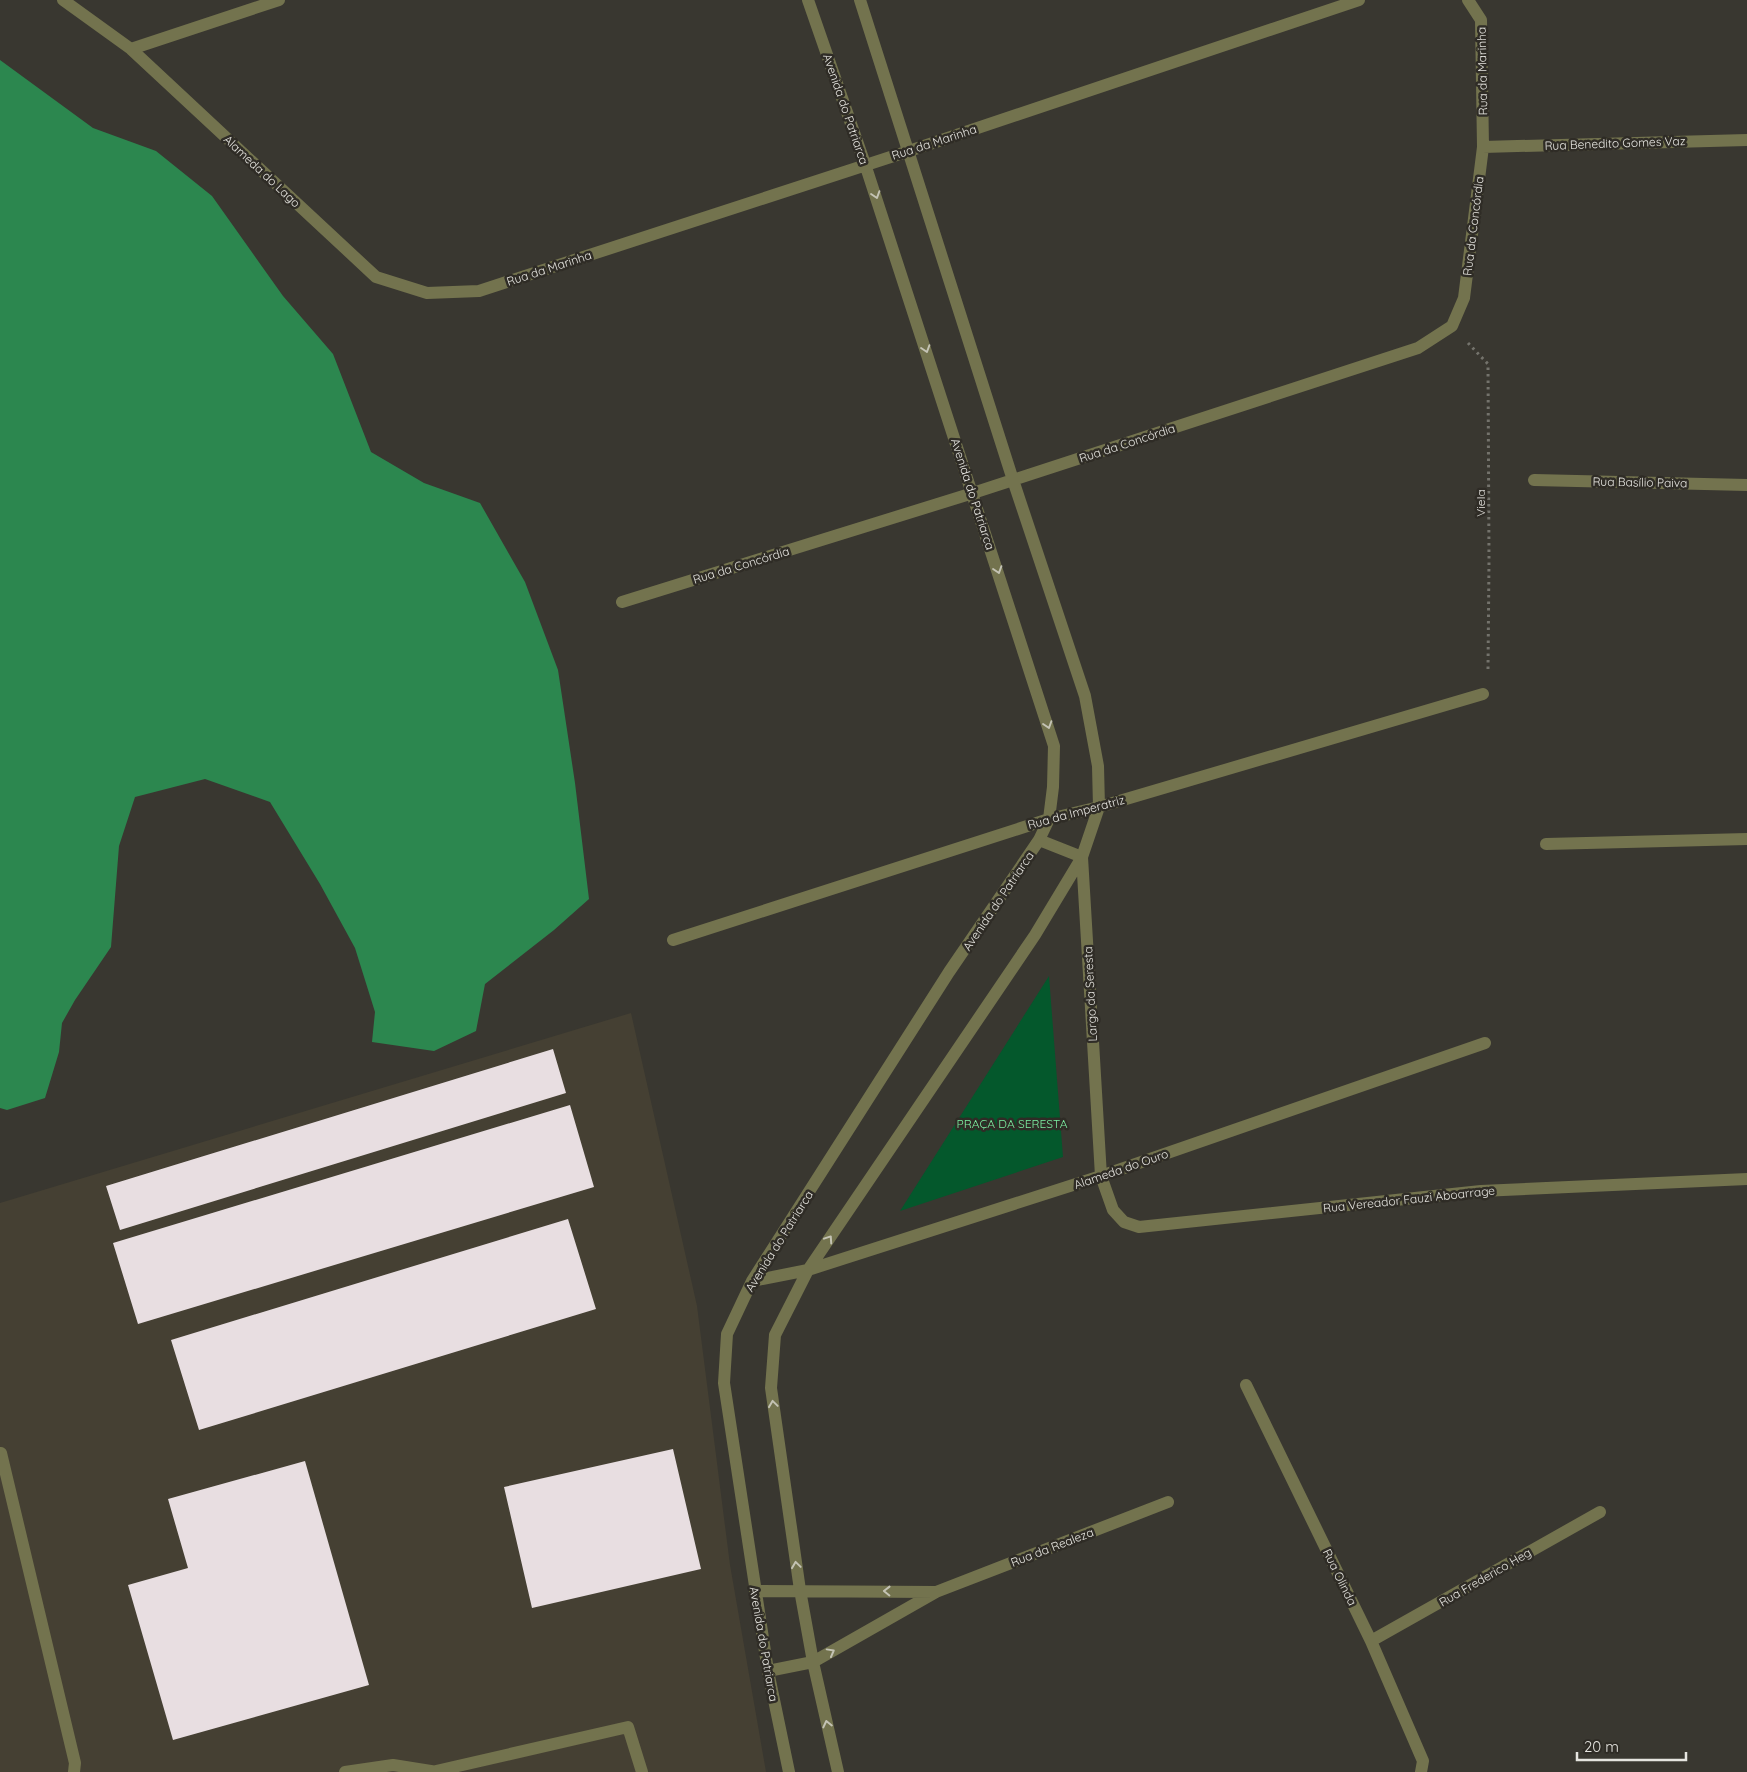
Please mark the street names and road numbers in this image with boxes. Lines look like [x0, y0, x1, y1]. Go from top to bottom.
street label: Rua da Marinha [1474, 27, 1490, 115]
street label: Avenida do Patriarca [820, 52, 872, 166]
street label: Rua da Marinha [890, 121, 978, 163]
street label: Alameda do Lago [221, 132, 303, 210]
street label: Rua Benedito Gomes Vaz [1544, 133, 1686, 153]
street label: Rua da Concórdia [1459, 175, 1487, 277]
street label: Rua da Marinha [505, 247, 593, 289]
street label: Rua da Concórdia [1077, 420, 1177, 466]
street label: Avenida do Patriarca [948, 436, 998, 552]
street label: Rua Basílio Paiva [1592, 474, 1688, 490]
street label: Viela [1473, 489, 1488, 517]
street label: Rua da Concórdia [691, 543, 791, 587]
street label: Rua da Imperatriz [1026, 792, 1126, 832]
street label: Avenida do Patriarca [959, 849, 1037, 953]
street label: Largo da Seresta [1080, 946, 1100, 1042]
street label: Alameda do Ouro [1072, 1146, 1170, 1192]
street label: Rua Vereador Fauzi Aboarrage [1322, 1182, 1496, 1215]
street label: Avenida do Patriarca [742, 1188, 816, 1294]
street label: Rua da Realeza [1008, 1524, 1096, 1570]
street label: Rua Frederico Heg [1436, 1545, 1534, 1609]
street label: Rua Olinda [1320, 1546, 1360, 1608]
street label: Avenida do Patriarca [747, 1585, 781, 1703]

